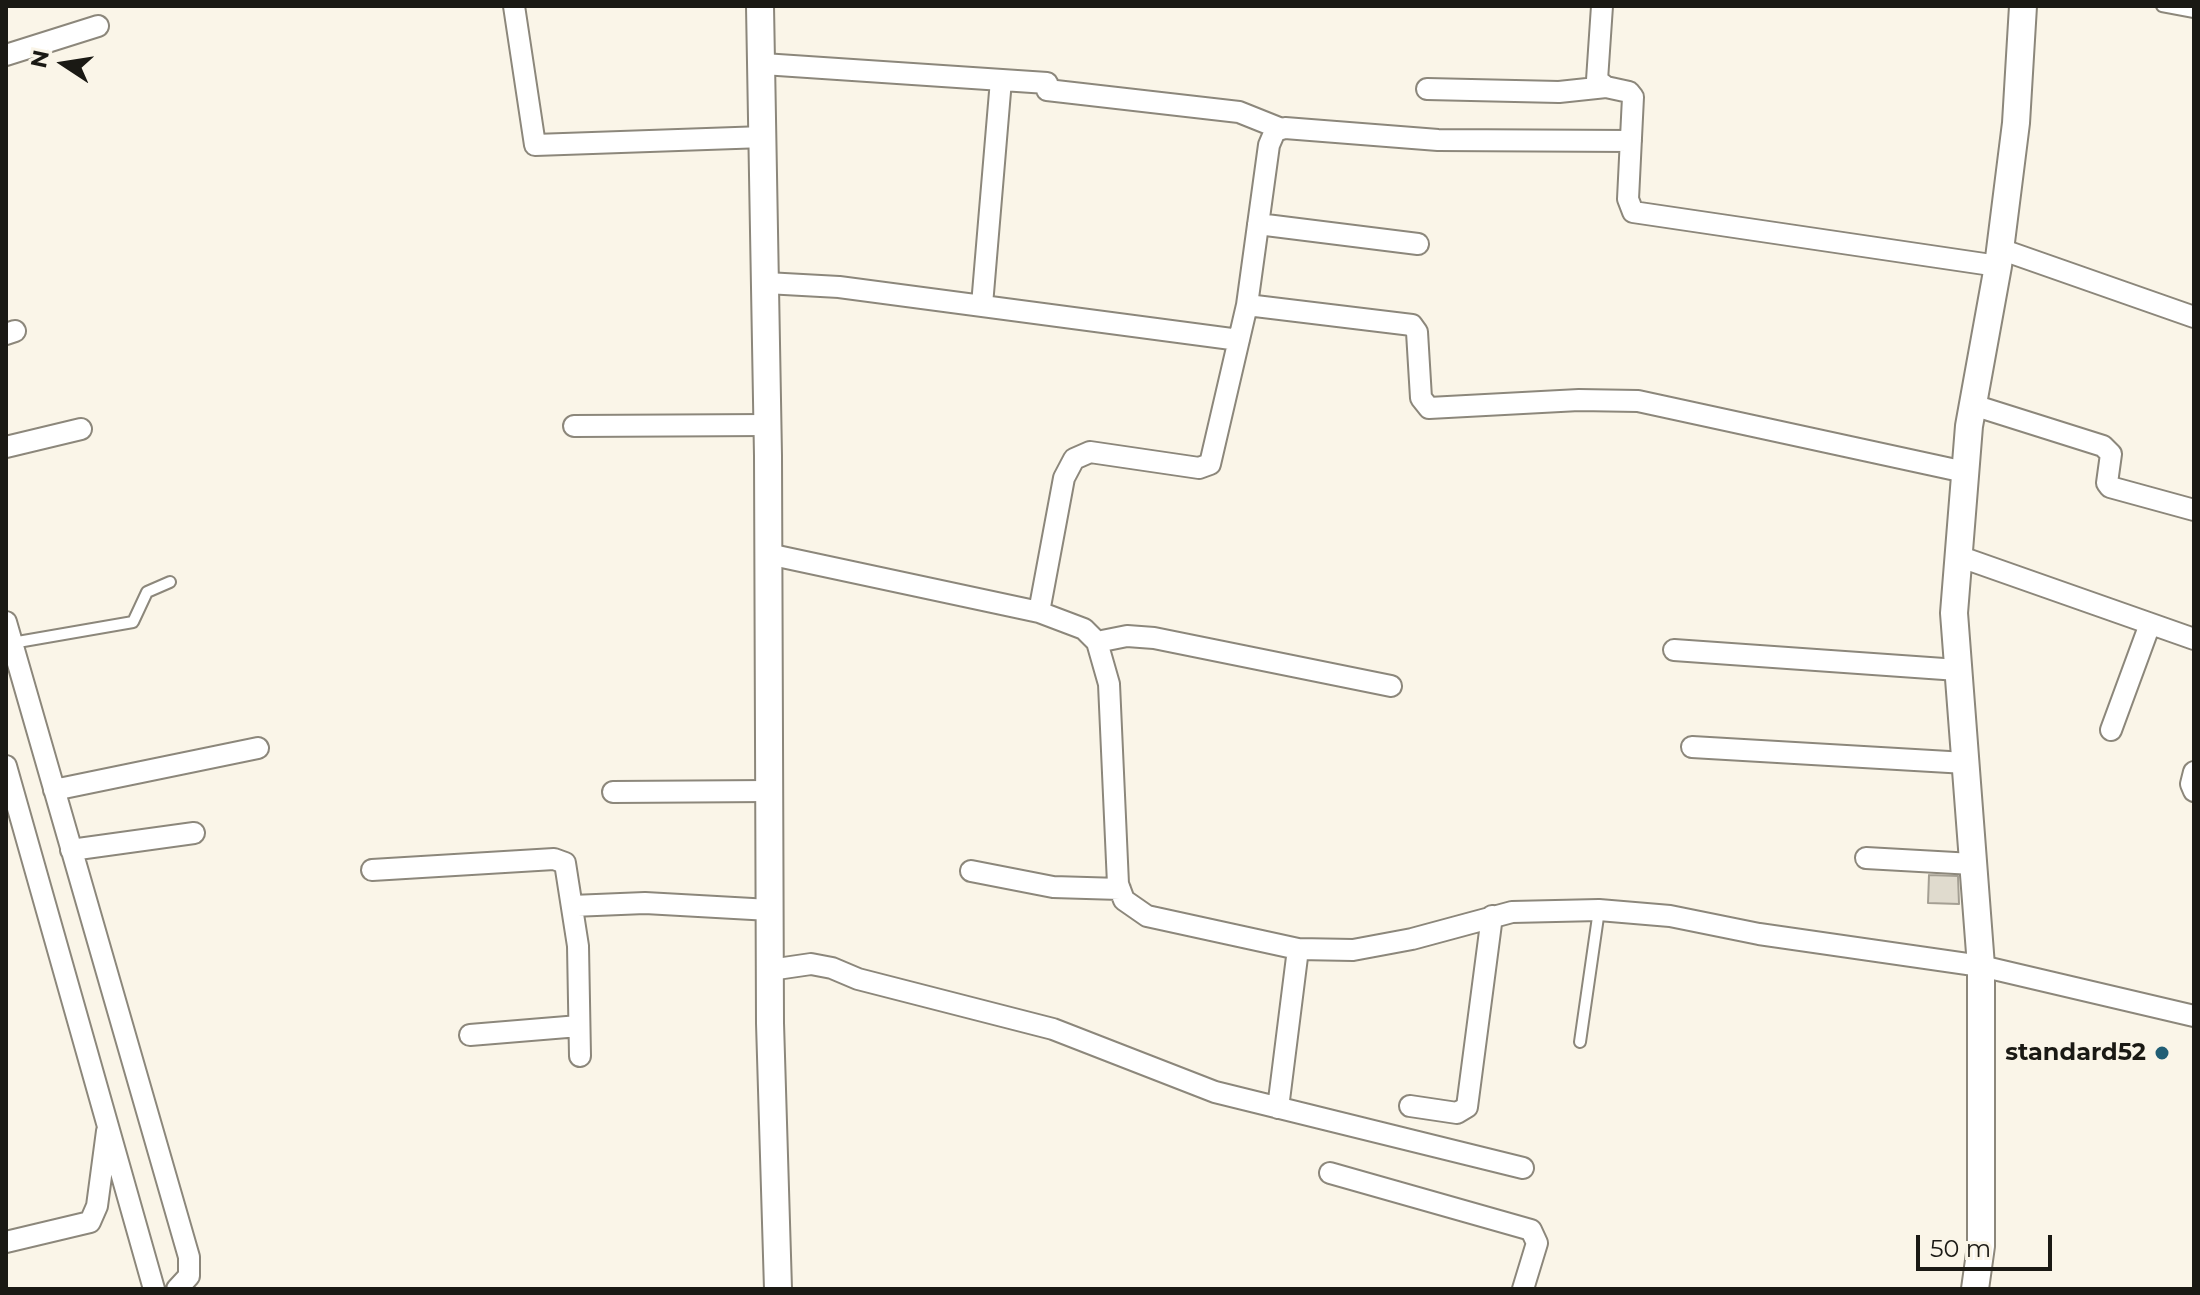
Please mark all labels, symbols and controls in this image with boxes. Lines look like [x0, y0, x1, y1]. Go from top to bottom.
north arrow [24, 24, 104, 104]
text: N [25, 47, 55, 70]
place label: standard52 [2005, 1039, 2146, 1067]
marker: standard52 [2153, 1044, 2171, 1062]
scale bar [1920, 1219, 2056, 1269]
text: 50 m [1930, 1234, 1991, 1263]

